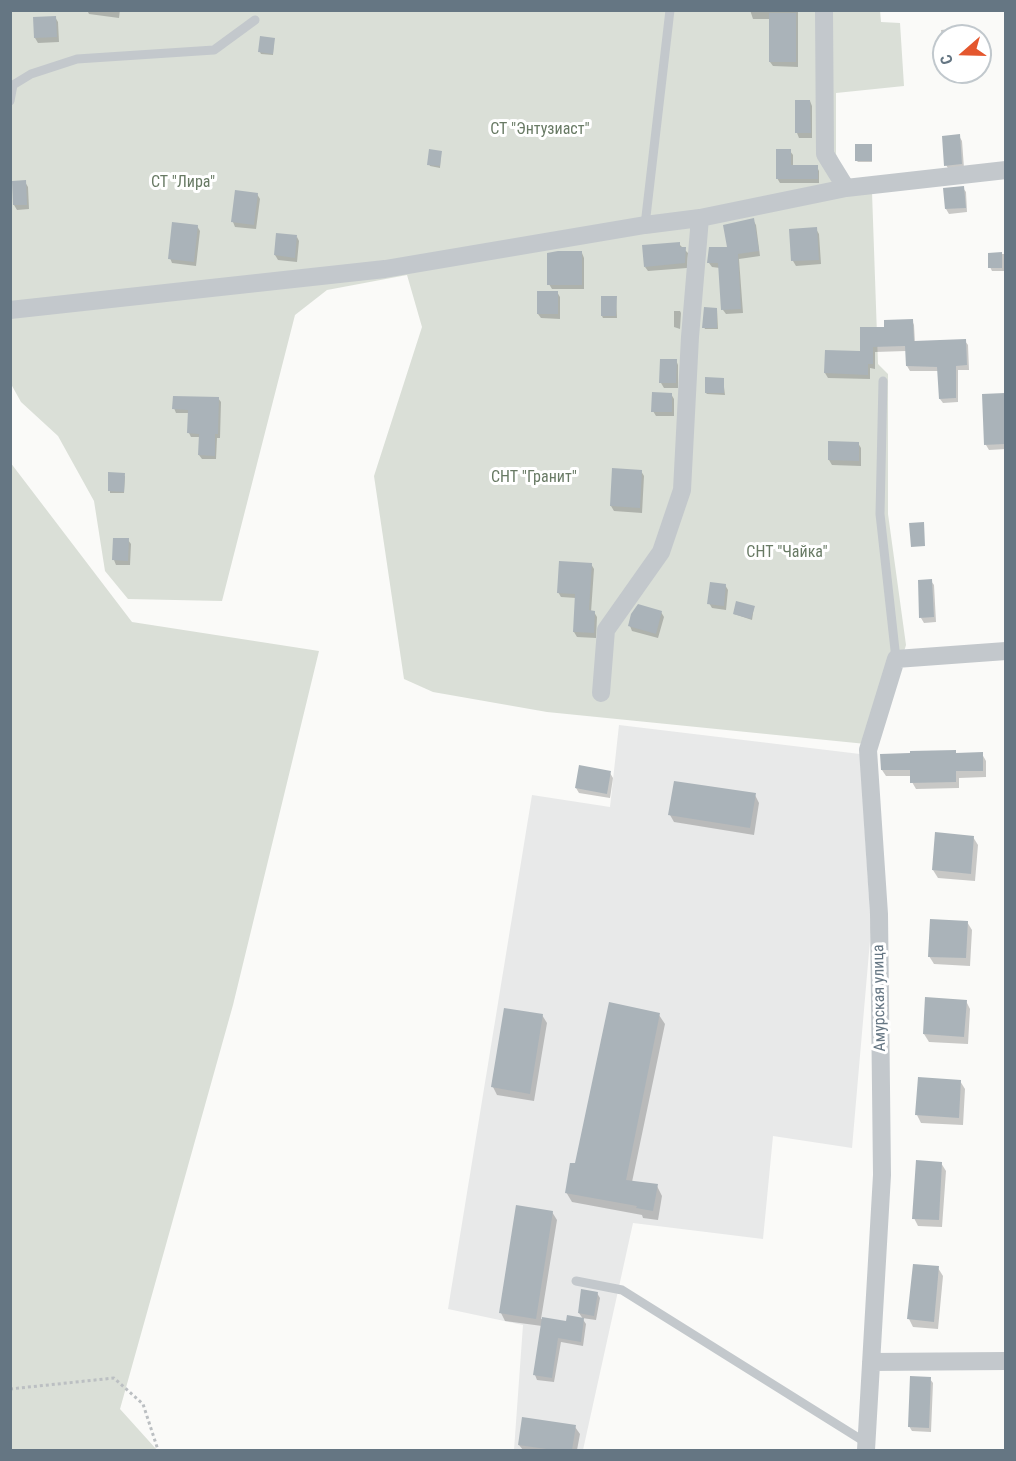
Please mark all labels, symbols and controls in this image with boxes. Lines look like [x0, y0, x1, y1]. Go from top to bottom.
north arrow [932, 24, 992, 84]
text: С [936, 52, 957, 67]
park label: СТ "Энтузиаст" [490, 120, 590, 140]
park label: СТ "Лира" [151, 173, 215, 193]
park label: СНТ "Гранит" [491, 468, 577, 488]
park label: СНТ "Чайка" [746, 543, 828, 563]
street label: Амурская улица [869, 944, 891, 1052]

